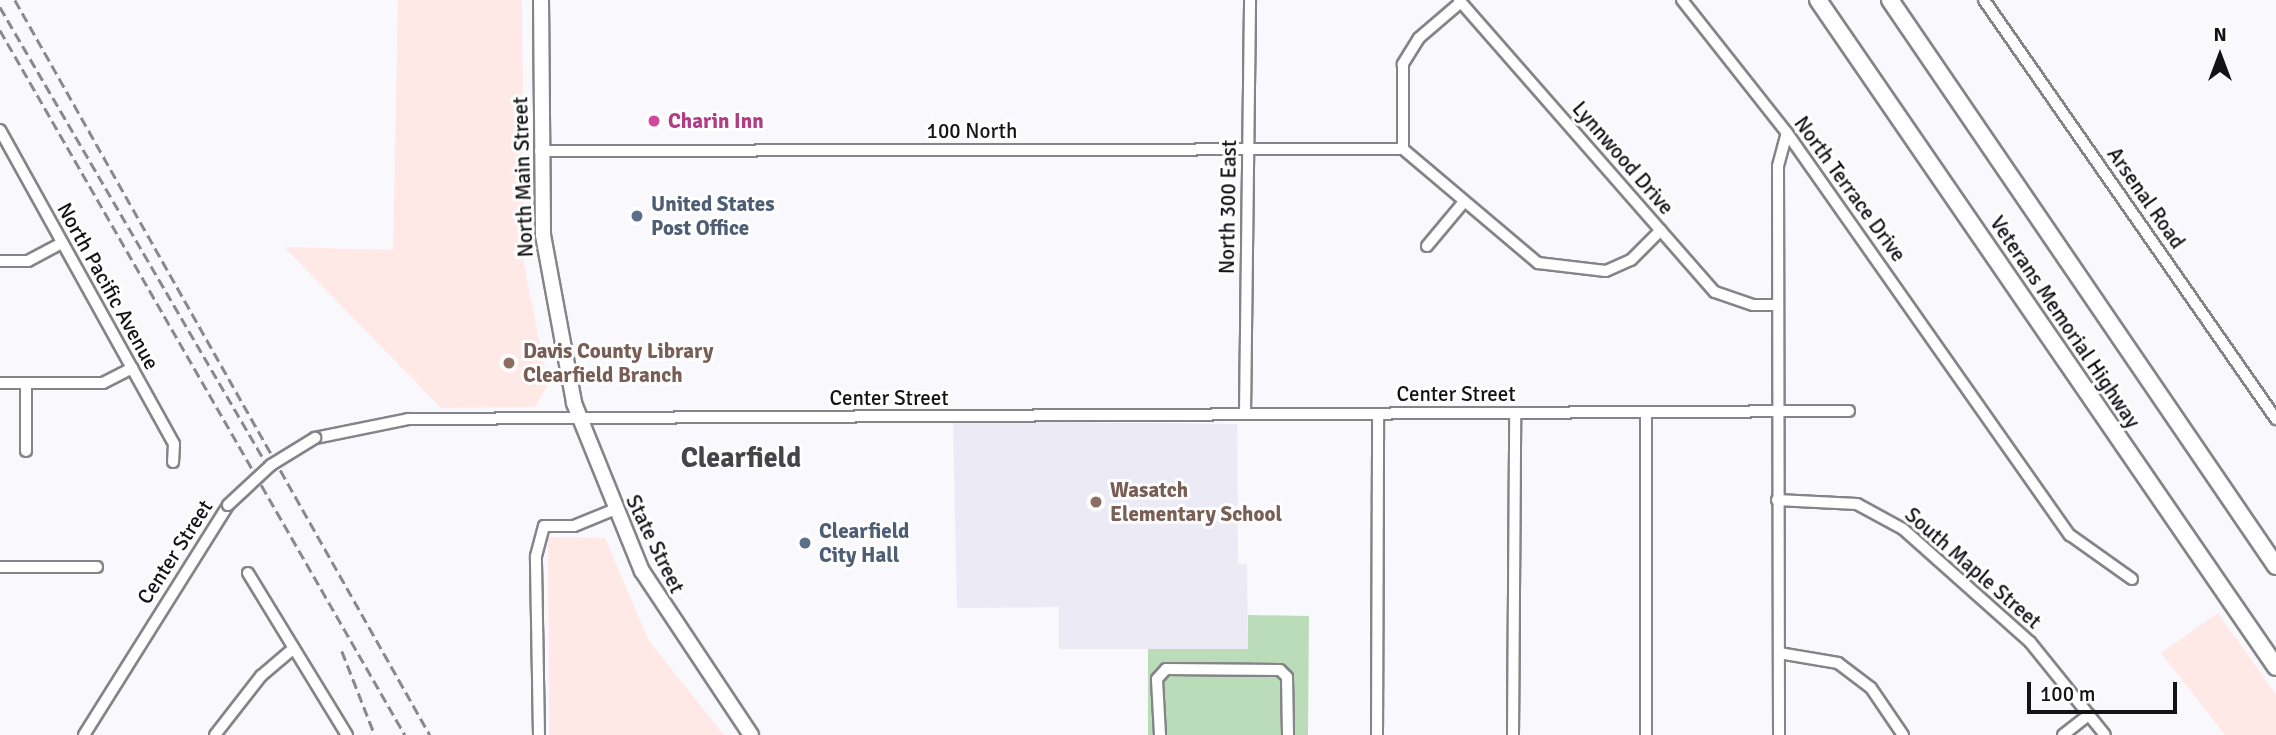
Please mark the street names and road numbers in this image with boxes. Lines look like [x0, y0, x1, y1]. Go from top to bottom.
street label: North Main Street [508, 96, 538, 258]
street label: Lynnwood Drive [1567, 96, 1679, 220]
street label: North Terrace Drive [1789, 111, 1911, 267]
street label: 100 North [927, 118, 1017, 144]
street label: North 300 East [1214, 140, 1242, 274]
street label: Arsenal Road [2102, 142, 2190, 254]
street label: North Pacific Avenue [52, 198, 164, 374]
street label: Veterans Memorial Highway [1985, 211, 2145, 433]
street label: Center Street [1396, 381, 1516, 407]
street label: Center Street [829, 385, 949, 411]
street label: State Street [620, 491, 690, 597]
street label: Center Street [132, 495, 218, 609]
street label: South Maple Street [1900, 502, 2046, 634]

